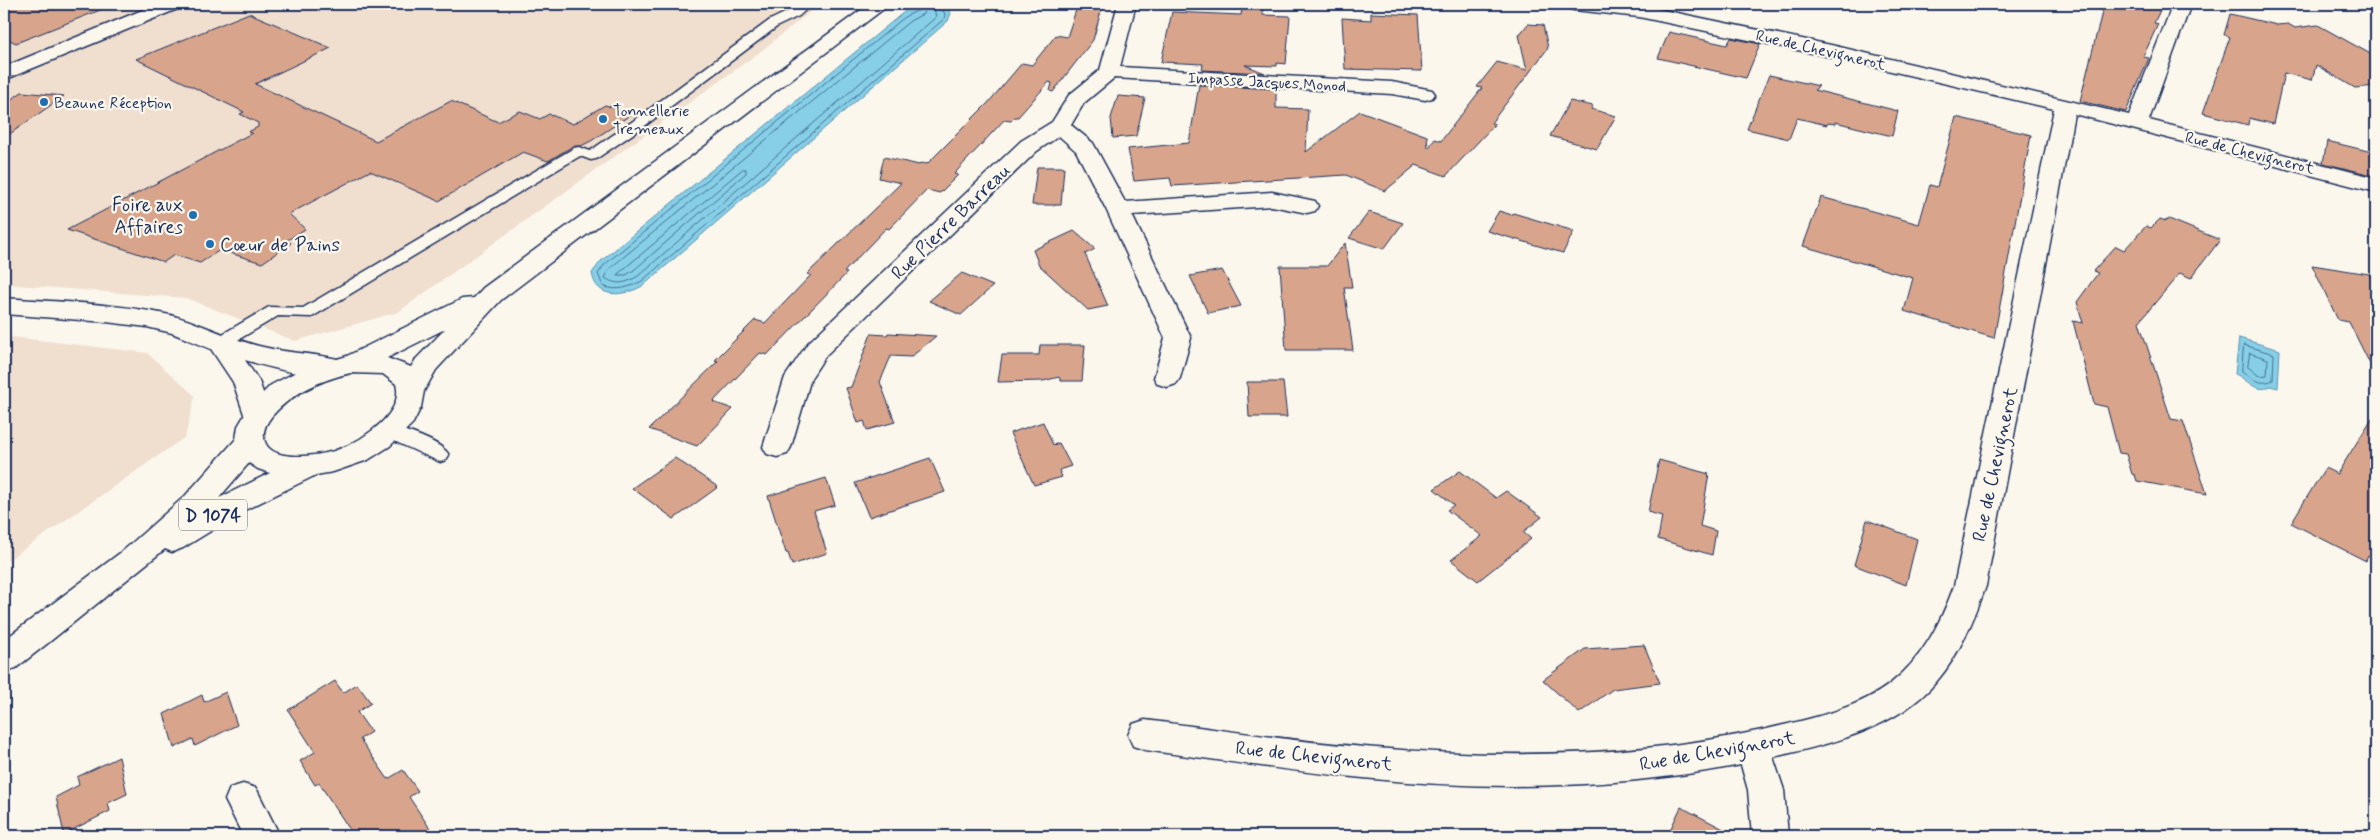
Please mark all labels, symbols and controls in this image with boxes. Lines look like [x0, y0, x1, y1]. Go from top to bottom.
street label: Rue de Chevignerot [1753, 25, 1888, 77]
street label: Impasse Jacques Monod [1187, 68, 1347, 97]
place label: Beaune Réception [54, 93, 172, 114]
marker: Beaune Réception [38, 96, 50, 108]
place label: Tonnellerie Tremeaux [613, 101, 690, 140]
marker: Tonnellerie Tremeaux [597, 113, 609, 125]
street label: Rue de Chevignerot [2183, 127, 2317, 181]
street label: Rue Pierre Barreau [886, 159, 1016, 286]
place label: Foire aux Affaires [112, 193, 184, 240]
marker: Foire aux Affaires [187, 209, 199, 221]
place label: Cœur de Pains [220, 233, 340, 258]
marker: Cœur de Pains [204, 238, 216, 250]
street label: Rue de Chevignerot [1967, 385, 2027, 545]
road number: D 1074 [179, 500, 247, 530]
street label: Rue de Chevignerot [1638, 725, 1797, 780]
street label: Rue de Chevignerot [1234, 736, 1393, 780]

